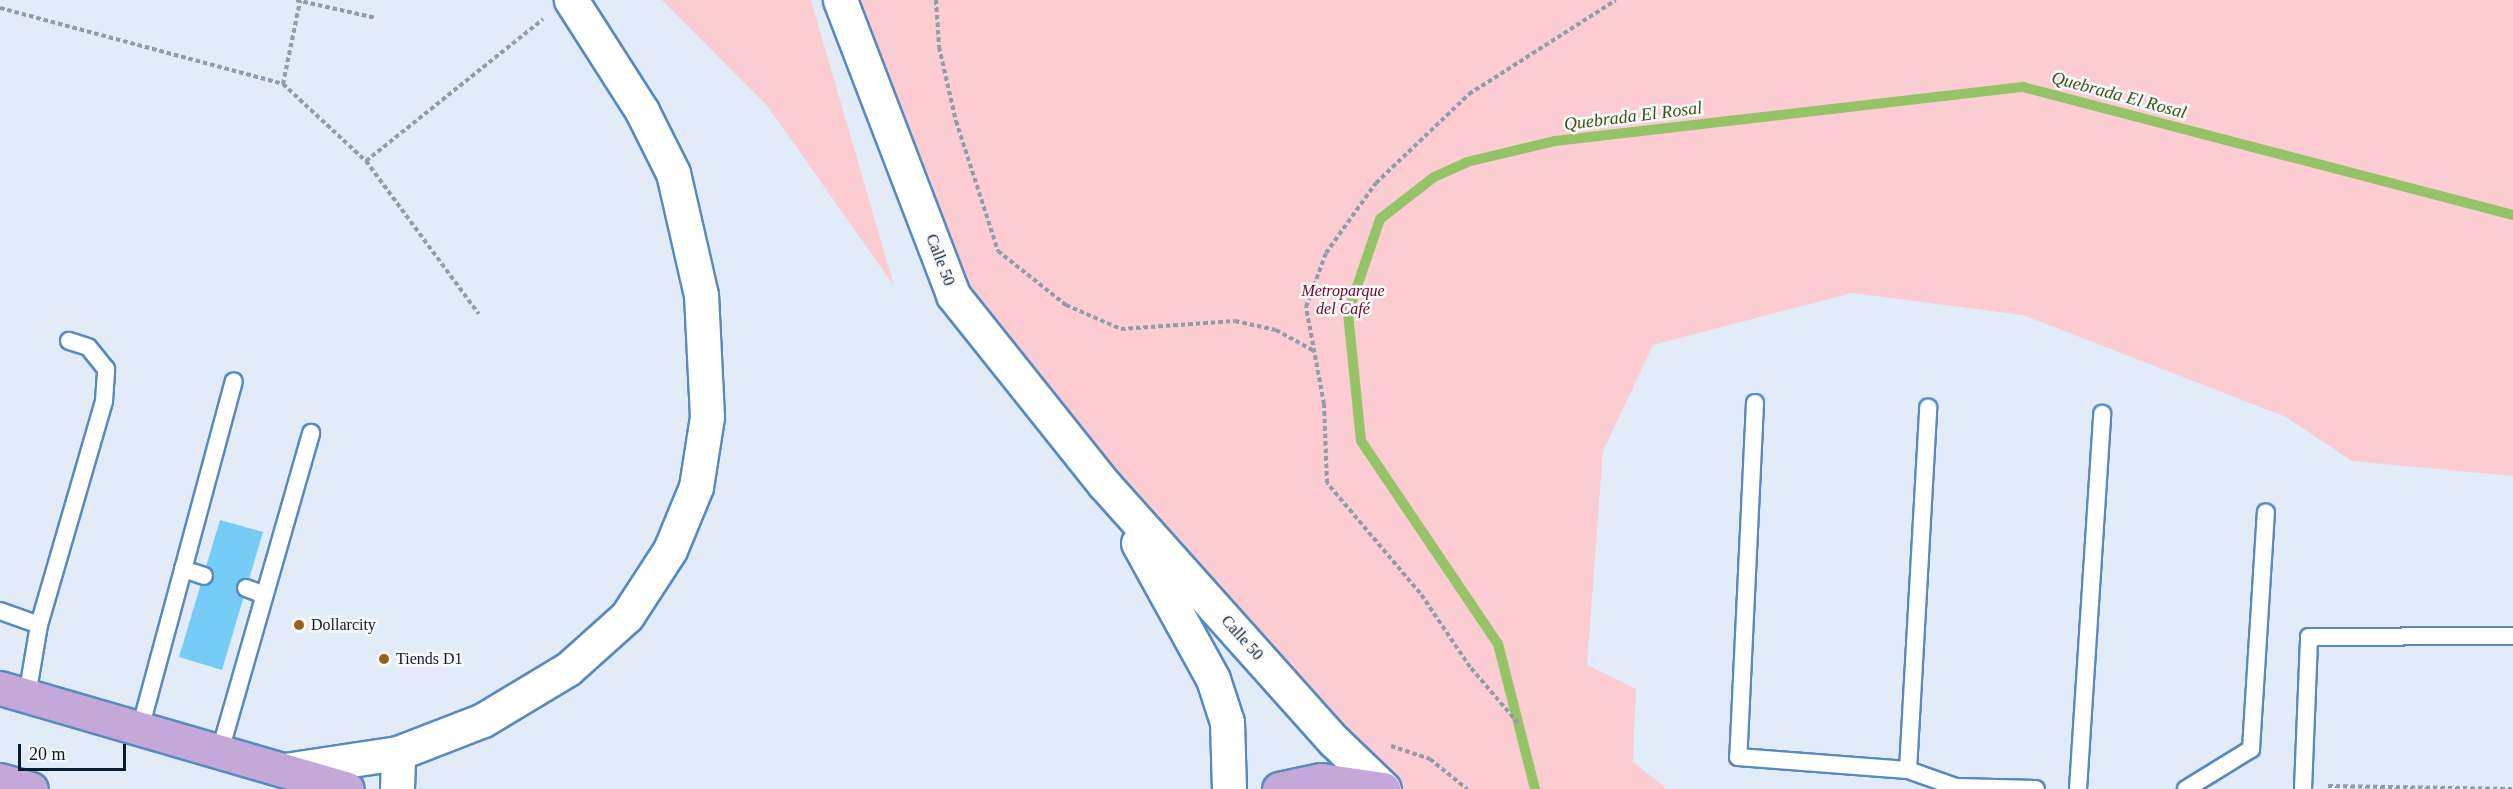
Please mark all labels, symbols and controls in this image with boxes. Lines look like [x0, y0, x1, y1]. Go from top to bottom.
water label: Quebrada El Rosal [2049, 67, 2189, 123]
water label: Quebrada El Rosal [1563, 97, 1703, 135]
street label: Calle 50 [921, 231, 959, 289]
park label: Metroparque del Café [1301, 281, 1385, 319]
street label: Calle 50 [1217, 612, 1267, 664]
place label: Dollarcity [311, 615, 376, 635]
marker: Dollarcity [292, 618, 306, 632]
place label: Tiends D1 [396, 649, 463, 669]
marker: Tiends D1 [377, 652, 391, 666]
scale bar [21, 732, 129, 770]
text: 20 m [29, 744, 66, 764]

